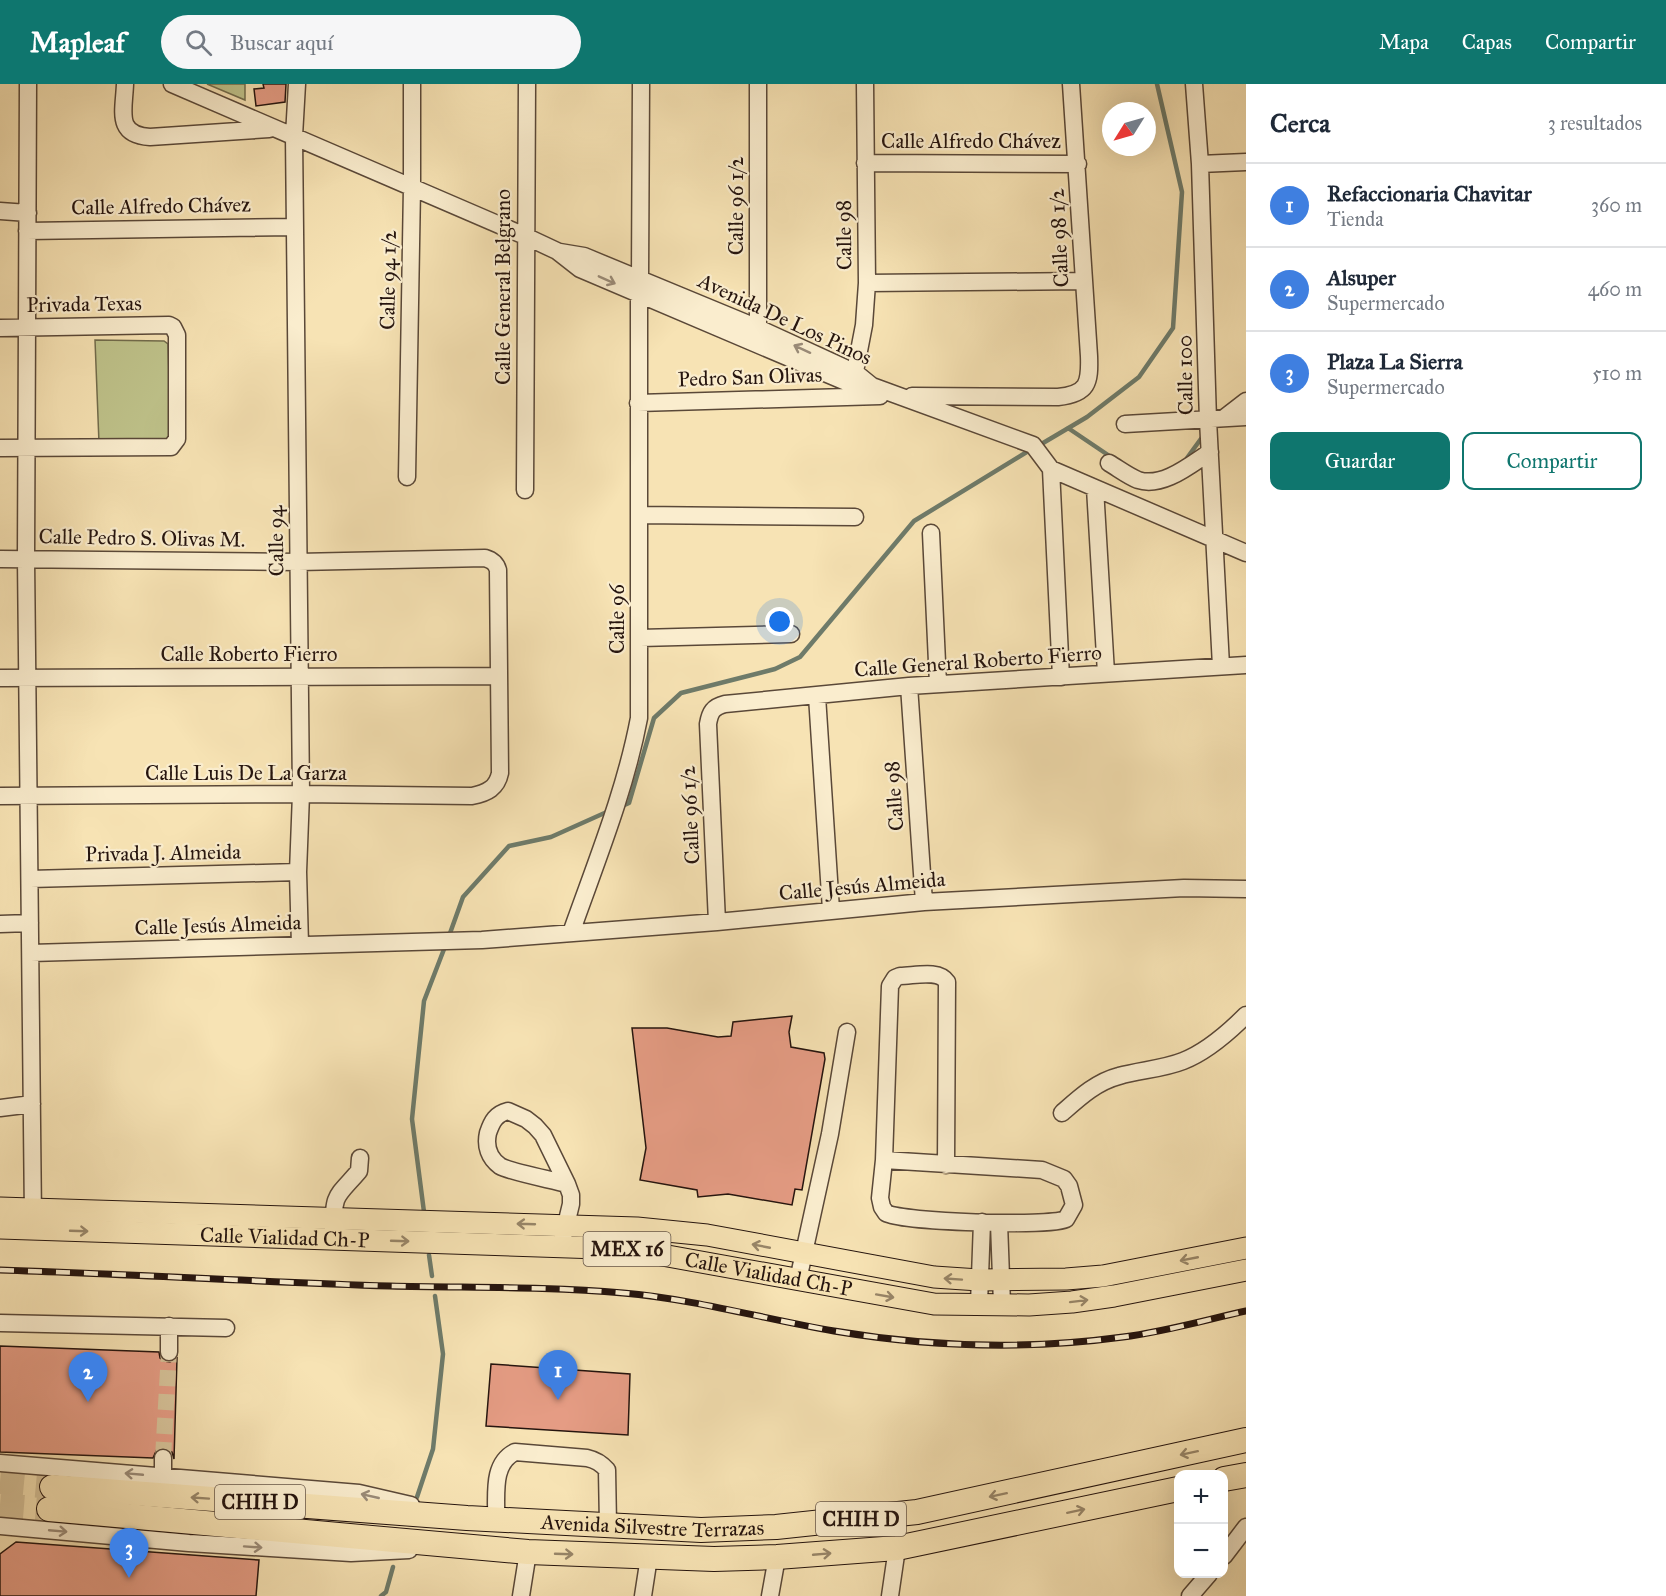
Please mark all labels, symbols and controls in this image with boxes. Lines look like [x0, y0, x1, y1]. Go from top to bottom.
search box [161, 15, 581, 69]
text: Mapleaf [30, 25, 125, 60]
icon: search [182, 26, 215, 59]
text: Buscar aquí [230, 29, 333, 56]
text: Mapa [1379, 29, 1429, 55]
text: Capas [1462, 29, 1512, 55]
text: Compartir [1545, 29, 1636, 55]
north arrow [1102, 102, 1156, 156]
text: Cerca [1270, 107, 1330, 139]
text: 3 resultados [1548, 111, 1642, 135]
street label: Calle Alfredo Chávez [881, 128, 1061, 154]
street label: Calle 96 1/2 [723, 156, 749, 255]
text: Refaccionaria Chavitar [1327, 180, 1532, 207]
street label: Calle 98 1/2 [1043, 187, 1075, 288]
street label: Calle General Belgrano [490, 189, 516, 385]
street label: Calle Alfredo Chávez [71, 191, 251, 221]
text: 1 [1286, 193, 1293, 217]
text: 360 m [1591, 193, 1642, 217]
street label: Calle 98 [830, 200, 858, 270]
text: Tienda [1327, 207, 1384, 231]
street label: Calle 94 1/2 [374, 229, 402, 330]
text: Alsuper [1327, 264, 1396, 291]
street label: Avenida De Los Pinos [693, 267, 876, 371]
one-way arrow [598, 276, 616, 287]
text: 2 [1285, 277, 1294, 301]
text: 460 m [1588, 277, 1642, 301]
street label: Privada Texas [26, 290, 142, 318]
text: Supermercado [1327, 291, 1445, 315]
street label: Calle 100 [1171, 335, 1199, 415]
one-way arrow [794, 342, 812, 354]
text: Plaza La Sierra [1327, 348, 1463, 375]
street label: Pedro San Olivas [677, 361, 823, 393]
text: 3 [1286, 361, 1294, 385]
text: 510 m [1592, 361, 1642, 385]
text: Supermercado [1327, 375, 1445, 399]
button: Guardar [1270, 432, 1450, 490]
button: Compartir [1462, 432, 1642, 490]
street label: Calle 94 [262, 504, 290, 577]
street label: Calle Pedro S. Olivas M. [38, 523, 246, 553]
street label: Calle 96 [604, 583, 630, 654]
your location [765, 607, 794, 636]
street label: Calle General Roberto Fierro [853, 639, 1103, 683]
street label: Calle Roberto Fierro [160, 641, 338, 667]
street label: Calle Luis De La Garza [145, 760, 347, 786]
street label: Calle 98 [879, 760, 909, 832]
street label: Calle 96 1/2 [674, 764, 706, 865]
street label: Privada J. Almeida [85, 839, 241, 867]
street label: Calle Jesús Almeida [778, 866, 946, 906]
street label: Calle Jesús Almeida [134, 909, 302, 941]
one-way arrow [516, 1218, 536, 1230]
street label: Calle Vialidad Ch-P [200, 1222, 370, 1253]
one-way arrow [69, 1225, 89, 1236]
road number: MEX 16 [584, 1232, 670, 1266]
one-way arrow [390, 1236, 410, 1247]
one-way arrow [752, 1240, 772, 1251]
street label: Calle Vialidad Ch-P [683, 1246, 854, 1302]
one-way arrow [1179, 1254, 1199, 1265]
one-way arrow [944, 1273, 964, 1284]
one-way arrow [875, 1291, 894, 1302]
one-way arrow [1069, 1295, 1088, 1306]
pin: 1 [538, 1350, 578, 1400]
pin: 2 [68, 1352, 107, 1402]
one-way arrow [1180, 1447, 1199, 1459]
one-way arrow [124, 1468, 144, 1479]
map controls [1174, 1470, 1228, 1578]
button: + [1174, 1470, 1228, 1524]
road number: CHIH D [215, 1485, 305, 1519]
one-way arrow [360, 1489, 379, 1501]
one-way arrow [989, 1489, 1008, 1501]
one-way arrow [190, 1492, 210, 1503]
road number: CHIH D [816, 1502, 906, 1536]
one-way arrow [1066, 1505, 1085, 1517]
street label: Avenida Silvestre Terrazas [539, 1509, 765, 1543]
button: − [1174, 1524, 1228, 1578]
one-way arrow [48, 1526, 68, 1537]
pin: 3 [110, 1528, 148, 1578]
one-way arrow [242, 1542, 262, 1553]
one-way arrow [553, 1548, 573, 1559]
one-way arrow [811, 1548, 831, 1559]

